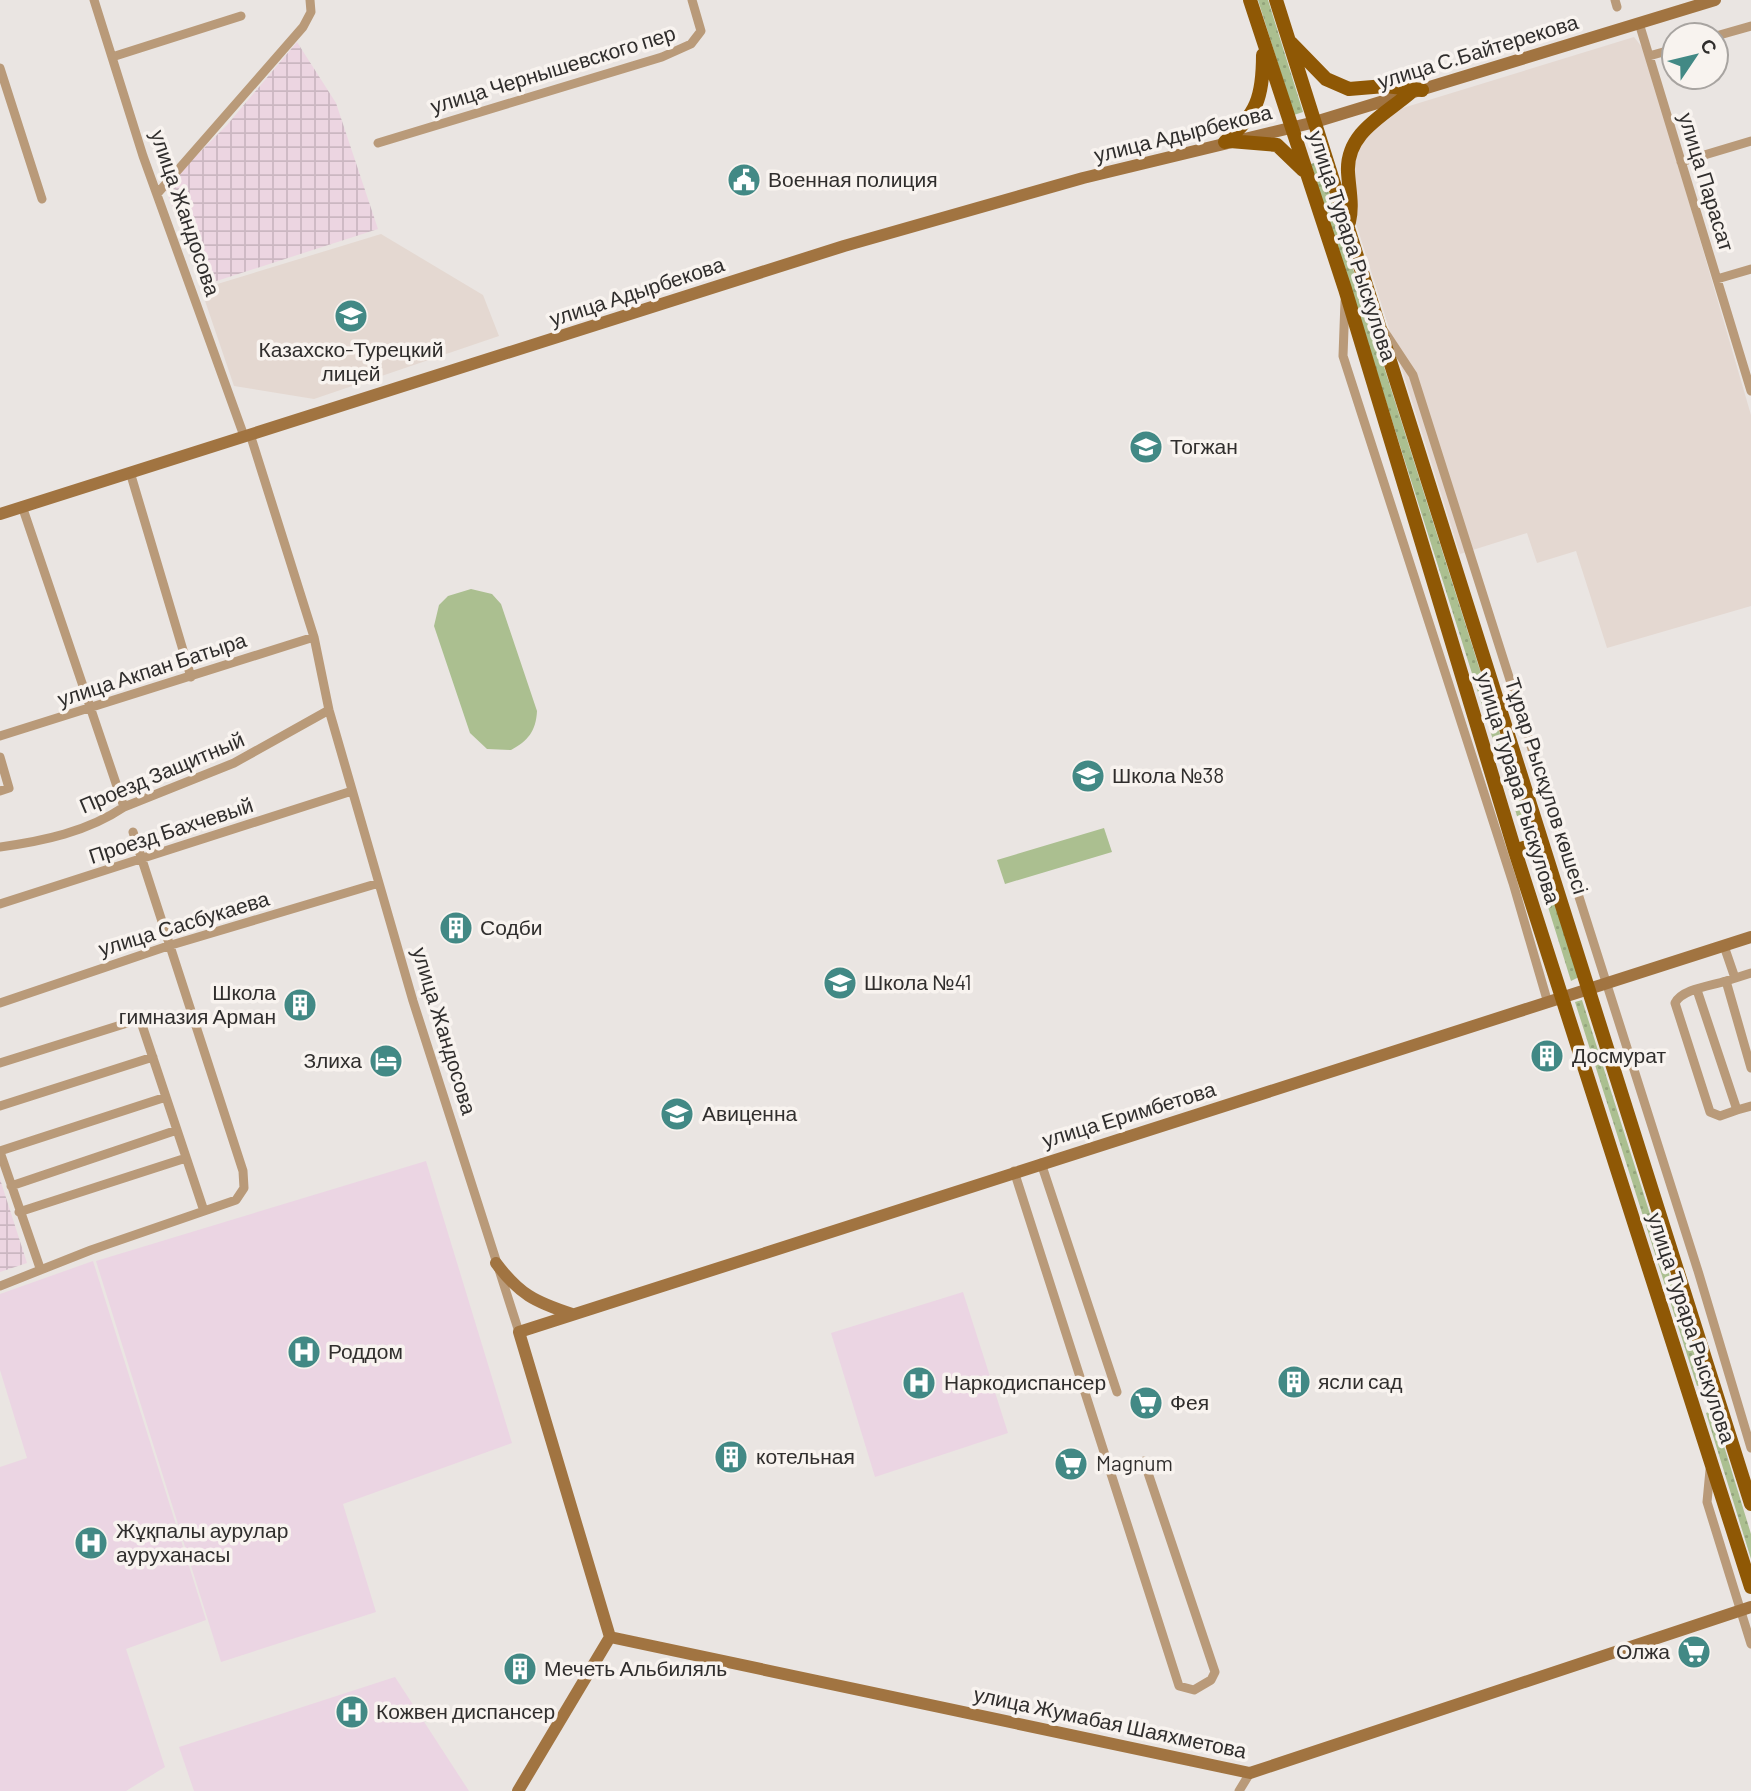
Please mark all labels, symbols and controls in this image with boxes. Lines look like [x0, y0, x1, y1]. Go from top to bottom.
street label: улица С.Байтерекова [1374, 8, 1581, 93]
street label: улица Чернышевского пер [427, 19, 678, 118]
north arrow [1660, 21, 1730, 91]
text: С [1696, 34, 1723, 58]
street label: улица Адырбекова [1091, 98, 1274, 167]
street label: улица Парасат [1675, 109, 1740, 254]
street label: улица Жандосова [146, 126, 227, 299]
street label: улица Турара Рыскулова [1304, 127, 1403, 364]
public building icon: Военная полиция [725, 161, 763, 199]
place label: Военная полиция [768, 166, 938, 191]
street label: улица Адырбекова [546, 250, 727, 331]
school or university icon: Казахско-Турецкий лицей [332, 297, 370, 335]
place label: Казахско-Турецкий лицей [258, 336, 444, 385]
school or university icon: Тогжан [1127, 428, 1165, 466]
place label: Тогжан [1170, 433, 1238, 458]
street label: улица Акпан Батыра [54, 626, 249, 711]
street label: улица Турара Рыскулова [1472, 669, 1567, 907]
street label: Тұрар Рыскұлов көшесі [1501, 674, 1594, 897]
street label: Проезд Защитный [75, 726, 248, 818]
school or university icon: Школа №38 [1069, 757, 1107, 795]
place label: Школа №38 [1112, 762, 1224, 787]
street label: Проезд Бахчевый [85, 791, 256, 868]
street label: улица Сасбукаева [95, 885, 272, 960]
building icon: Содби [437, 909, 475, 947]
place label: Содби [480, 914, 542, 939]
street label: улица Жандосова [408, 944, 483, 1118]
school or university icon: Школа №41 [821, 964, 859, 1002]
place label: Школа №41 [864, 969, 972, 994]
place label: Школа гимназия Арман [119, 979, 276, 1028]
building icon: Школа гимназия Арман [281, 986, 319, 1024]
building icon: Досмурат [1528, 1037, 1566, 1075]
hotel icon: Злиха [367, 1042, 405, 1080]
place label: Досмурат [1572, 1042, 1666, 1067]
place label: Злиха [303, 1047, 362, 1072]
street label: улица Еримбетова [1039, 1075, 1219, 1152]
school or university icon: Авиценна [658, 1095, 696, 1133]
place label: Авиценна [702, 1100, 798, 1125]
street label: улица Турара Рыскулова [1643, 1209, 1742, 1446]
hospital icon: Роддом [285, 1333, 323, 1371]
place label: Роддом [328, 1338, 403, 1363]
building icon: ясли сад [1275, 1363, 1313, 1401]
hospital icon: Наркодиспансер [900, 1364, 938, 1402]
place label: ясли сад [1318, 1368, 1403, 1393]
place label: Наркодиспансер [944, 1369, 1106, 1394]
supermarket icon: Фея [1127, 1384, 1165, 1422]
place label: Фея [1170, 1389, 1209, 1414]
building icon: котельная [712, 1438, 750, 1476]
place label: котельная [756, 1443, 855, 1468]
supermarket icon: Magnum [1052, 1445, 1090, 1483]
place label: Magnum [1096, 1450, 1173, 1475]
place label: Жұқпалы аурулар ауруханасы [116, 1517, 288, 1566]
hospital icon: Жұқпалы аурулар ауруханасы [72, 1524, 110, 1562]
supermarket icon: Олжа [1675, 1633, 1713, 1671]
place label: Олжа [1616, 1638, 1670, 1663]
building icon: Мечеть Альбиляль [501, 1650, 539, 1688]
place label: Мечеть Альбиляль [544, 1655, 727, 1680]
street label: улица Жумабая Шаяхметова [972, 1680, 1249, 1763]
hospital icon: Кожвен диспансер [333, 1693, 371, 1731]
place label: Кожвен диспансер [376, 1698, 555, 1723]

